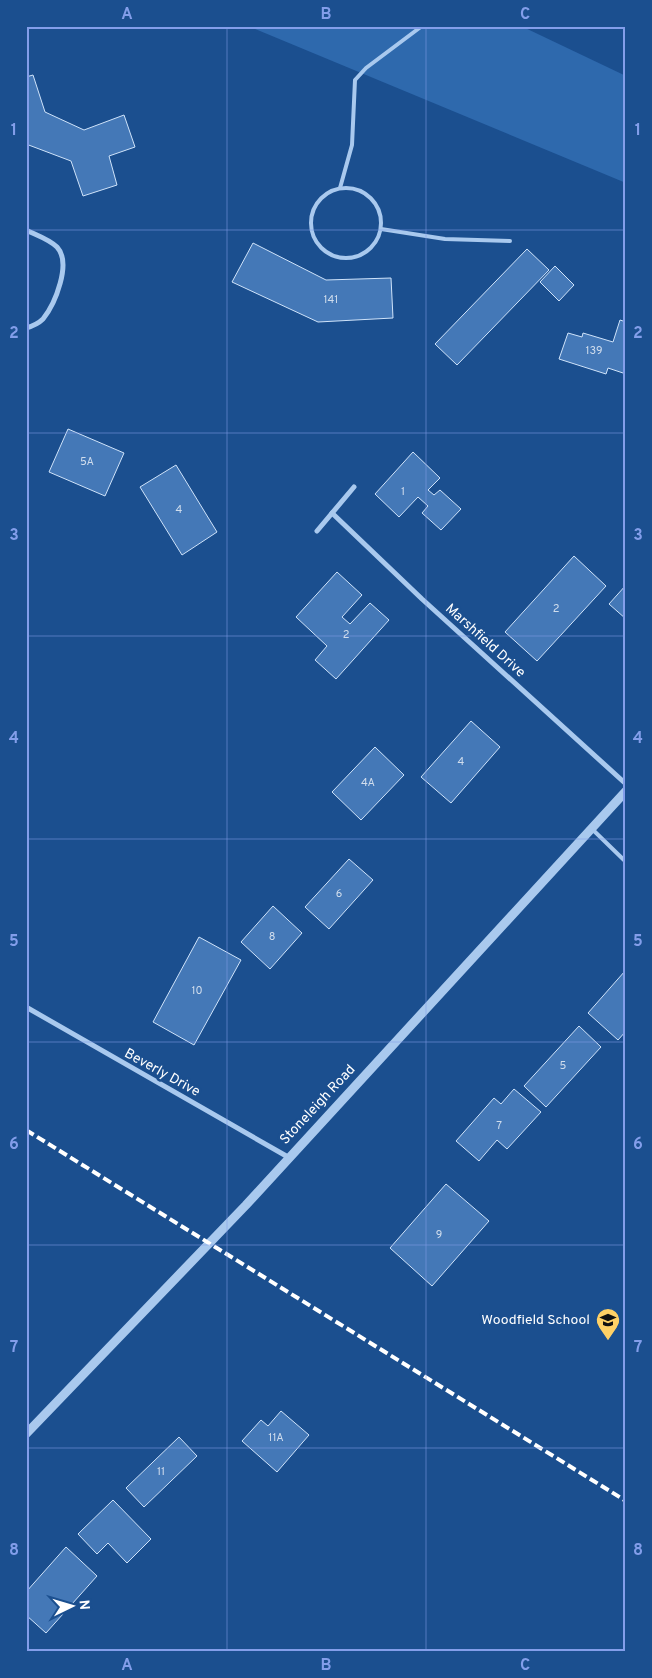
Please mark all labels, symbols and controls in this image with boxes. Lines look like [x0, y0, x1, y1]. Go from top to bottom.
text: A [121, 5, 133, 25]
text: B [320, 5, 332, 25]
text: C [520, 5, 530, 25]
text: 1 [11, 121, 17, 141]
text: 1 [635, 121, 641, 141]
house number: 141 [324, 293, 338, 307]
text: 2 [9, 324, 19, 344]
text: 2 [633, 324, 643, 344]
house number: 139 [585, 344, 603, 358]
house number: 5A [80, 455, 94, 469]
house number: 1 [401, 485, 405, 499]
house number: 4 [176, 503, 183, 517]
text: 3 [9, 526, 19, 546]
text: 3 [633, 526, 643, 546]
street label: Marshfield Drive [441, 601, 529, 681]
house number: 2 [553, 602, 559, 616]
house number: 2 [343, 628, 349, 642]
text: 4 [9, 729, 19, 749]
text: 4 [633, 729, 643, 749]
house number: 4 [458, 755, 465, 769]
house number: 4A [361, 776, 375, 790]
house number: 6 [336, 887, 342, 901]
house number: 8 [269, 930, 275, 944]
text: 5 [9, 932, 19, 952]
text: 5 [633, 932, 643, 952]
house number: 10 [191, 984, 203, 998]
street label: Beverly Drive [121, 1045, 203, 1101]
house number: 5 [560, 1059, 567, 1073]
street label: Stoneleigh Road [277, 1062, 359, 1148]
house number: 7 [496, 1119, 502, 1133]
text: 6 [9, 1135, 19, 1155]
text: 6 [633, 1135, 643, 1155]
house number: 9 [436, 1228, 442, 1242]
school or university icon: Woodfield School [595, 1307, 621, 1341]
place label: Woodfield School [481, 1312, 590, 1329]
text: 7 [10, 1338, 18, 1358]
text: 7 [634, 1338, 642, 1358]
house number: 11A [268, 1431, 284, 1445]
house number: 11 [157, 1465, 165, 1479]
text: 8 [9, 1541, 19, 1561]
text: 8 [633, 1541, 643, 1561]
north arrow [48, 1580, 98, 1630]
text: N [75, 1599, 92, 1611]
text: A [121, 1656, 133, 1676]
text: B [320, 1656, 332, 1676]
text: C [520, 1656, 530, 1676]

